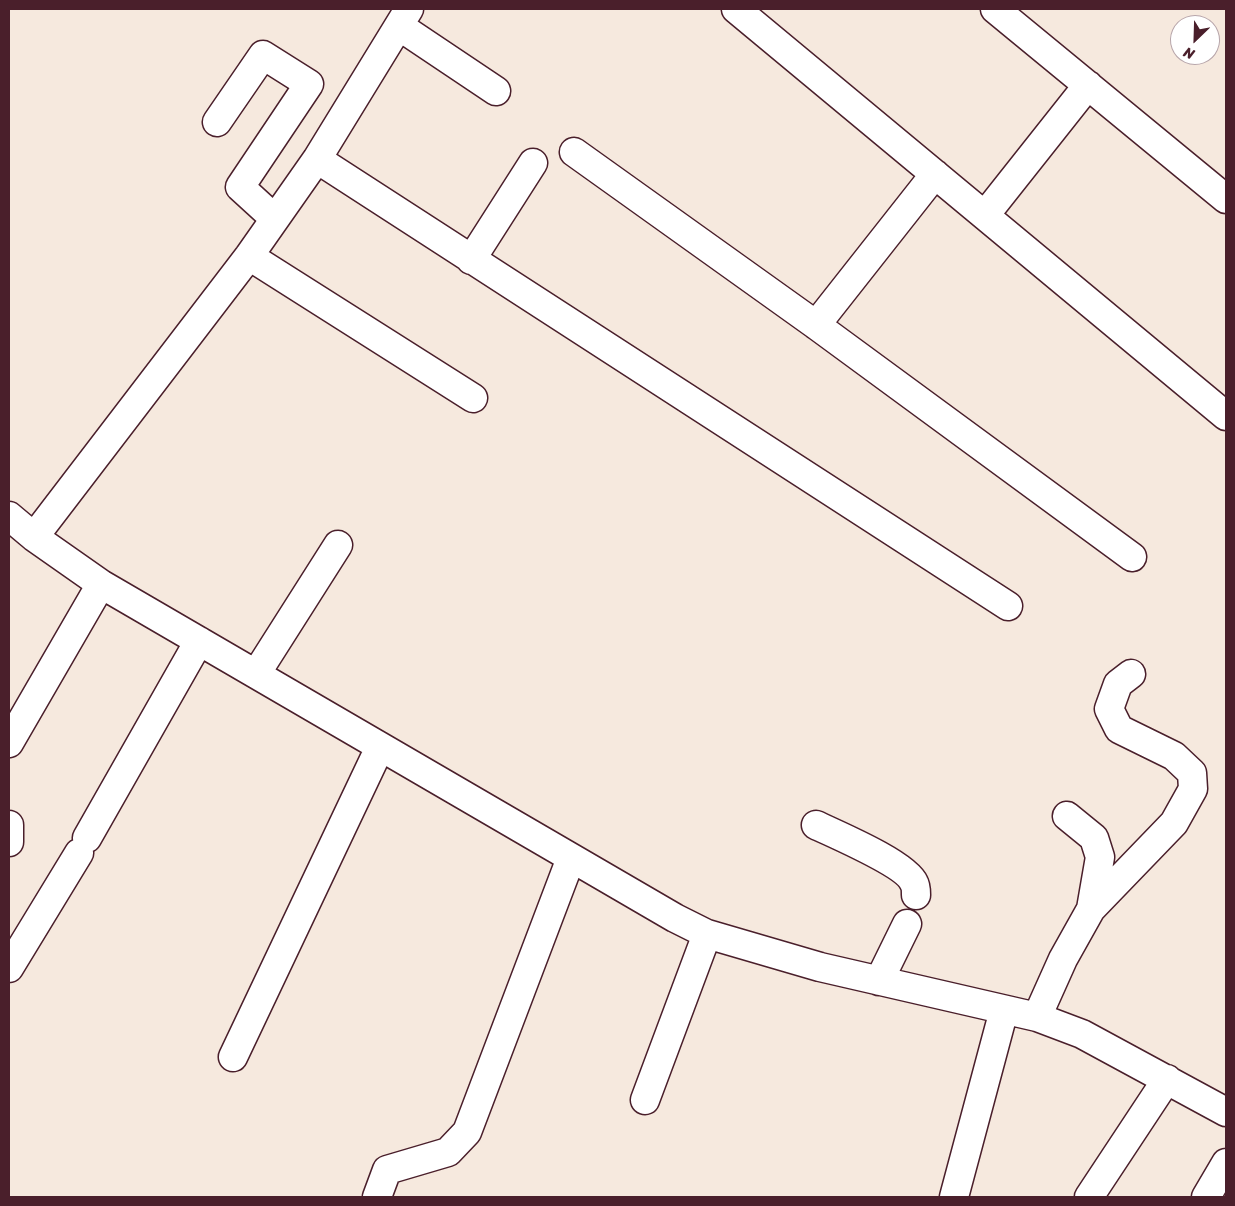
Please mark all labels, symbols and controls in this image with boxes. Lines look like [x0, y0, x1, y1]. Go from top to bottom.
north arrow [1170, 15, 1220, 65]
text: N [1180, 40, 1199, 67]

